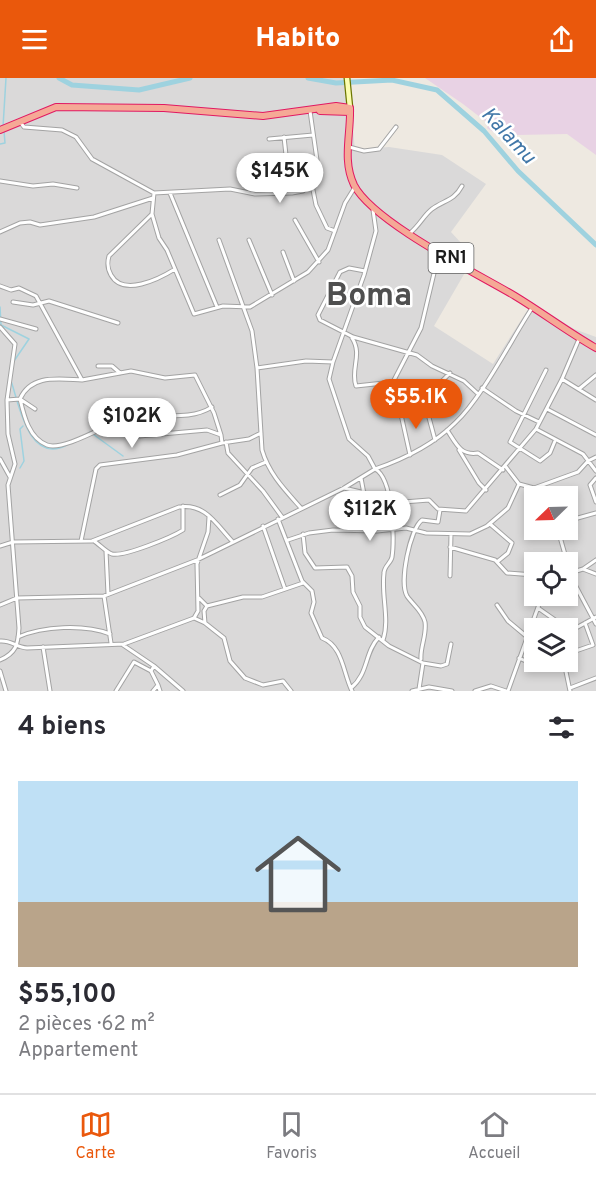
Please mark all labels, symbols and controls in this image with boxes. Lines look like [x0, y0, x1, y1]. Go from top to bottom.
text: Habito [256, 22, 340, 56]
icon: menu [18, 23, 51, 56]
icon: share [545, 23, 578, 56]
water label: Kalamu [475, 102, 542, 171]
pin: $145K [238, 153, 322, 204]
text: $145K [250, 159, 310, 185]
road number: RN1 [428, 243, 474, 273]
district label: Boma [326, 277, 412, 317]
pin: $55.1K [367, 379, 465, 430]
text: $55.1K [384, 385, 448, 411]
pin: $102K [90, 398, 174, 449]
text: $102K [102, 404, 162, 430]
north arrow [524, 486, 578, 540]
map controls [524, 486, 578, 672]
pin: $112K [328, 491, 412, 542]
text: $112K [343, 497, 397, 523]
button: locate [524, 552, 578, 606]
button: layers [524, 618, 578, 672]
text: 4 biens [18, 711, 106, 744]
icon: filters [545, 711, 578, 744]
icon: home [244, 820, 352, 928]
text: $55,100 [18, 979, 117, 1012]
text: 2 pièces · 62 m² [18, 1012, 155, 1038]
text: Appartement [18, 1038, 138, 1064]
tab: Carte [75, 1108, 115, 1164]
tab: Favoris [266, 1108, 317, 1164]
tab: Accueil [468, 1108, 521, 1164]

